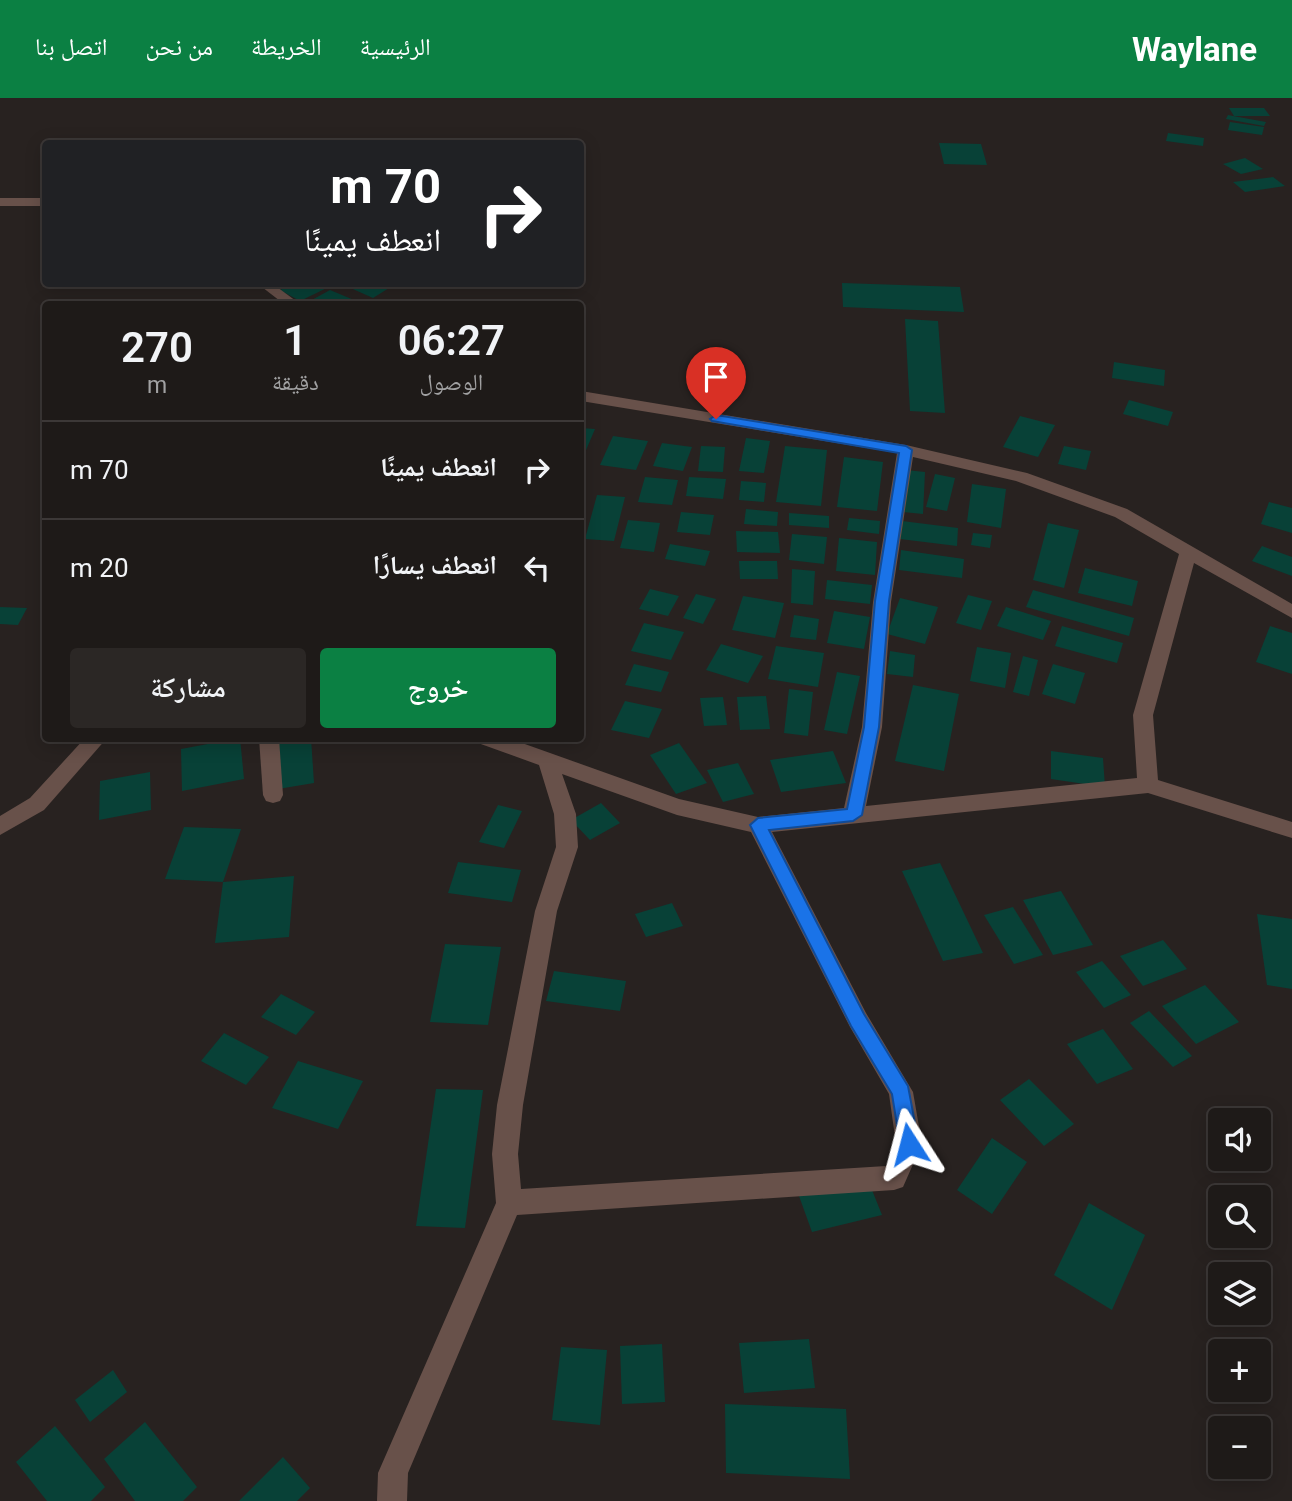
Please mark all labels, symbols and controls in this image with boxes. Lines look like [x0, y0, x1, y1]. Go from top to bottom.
text: Waylane [1132, 30, 1257, 69]
text: اتصل بنا [35, 33, 107, 61]
text: من نحن [145, 33, 213, 61]
text: الخريطة [251, 33, 322, 61]
text: الرئيسية [360, 33, 431, 61]
text: 70 m [330, 158, 441, 215]
icon: right [465, 168, 556, 259]
text: انعطف يمينًا [304, 221, 441, 259]
text: 1 [283, 316, 307, 365]
text: 06:27 [398, 316, 505, 365]
text: 270 [121, 323, 193, 372]
pin [686, 347, 746, 419]
icon: arrive [697, 358, 735, 396]
text: دقيقة [272, 369, 319, 396]
text: الوصول [420, 369, 483, 396]
text: m [147, 372, 167, 399]
icon: right [518, 451, 556, 489]
text: انعطف يمينًا [380, 452, 497, 482]
text: 70 m [70, 455, 129, 485]
icon: left [518, 549, 556, 587]
text: انعطف يسارًا [373, 550, 497, 580]
text: 20 m [70, 553, 129, 583]
button: مشاركة [70, 648, 306, 728]
button: خروج [320, 648, 556, 728]
position arrow [872, 1107, 946, 1181]
map controls [1208, 1108, 1271, 1479]
button: sound [1208, 1108, 1271, 1171]
button: search [1208, 1185, 1271, 1248]
button: layers [1208, 1262, 1271, 1325]
button: + [1208, 1339, 1271, 1402]
button: − [1208, 1416, 1271, 1479]

